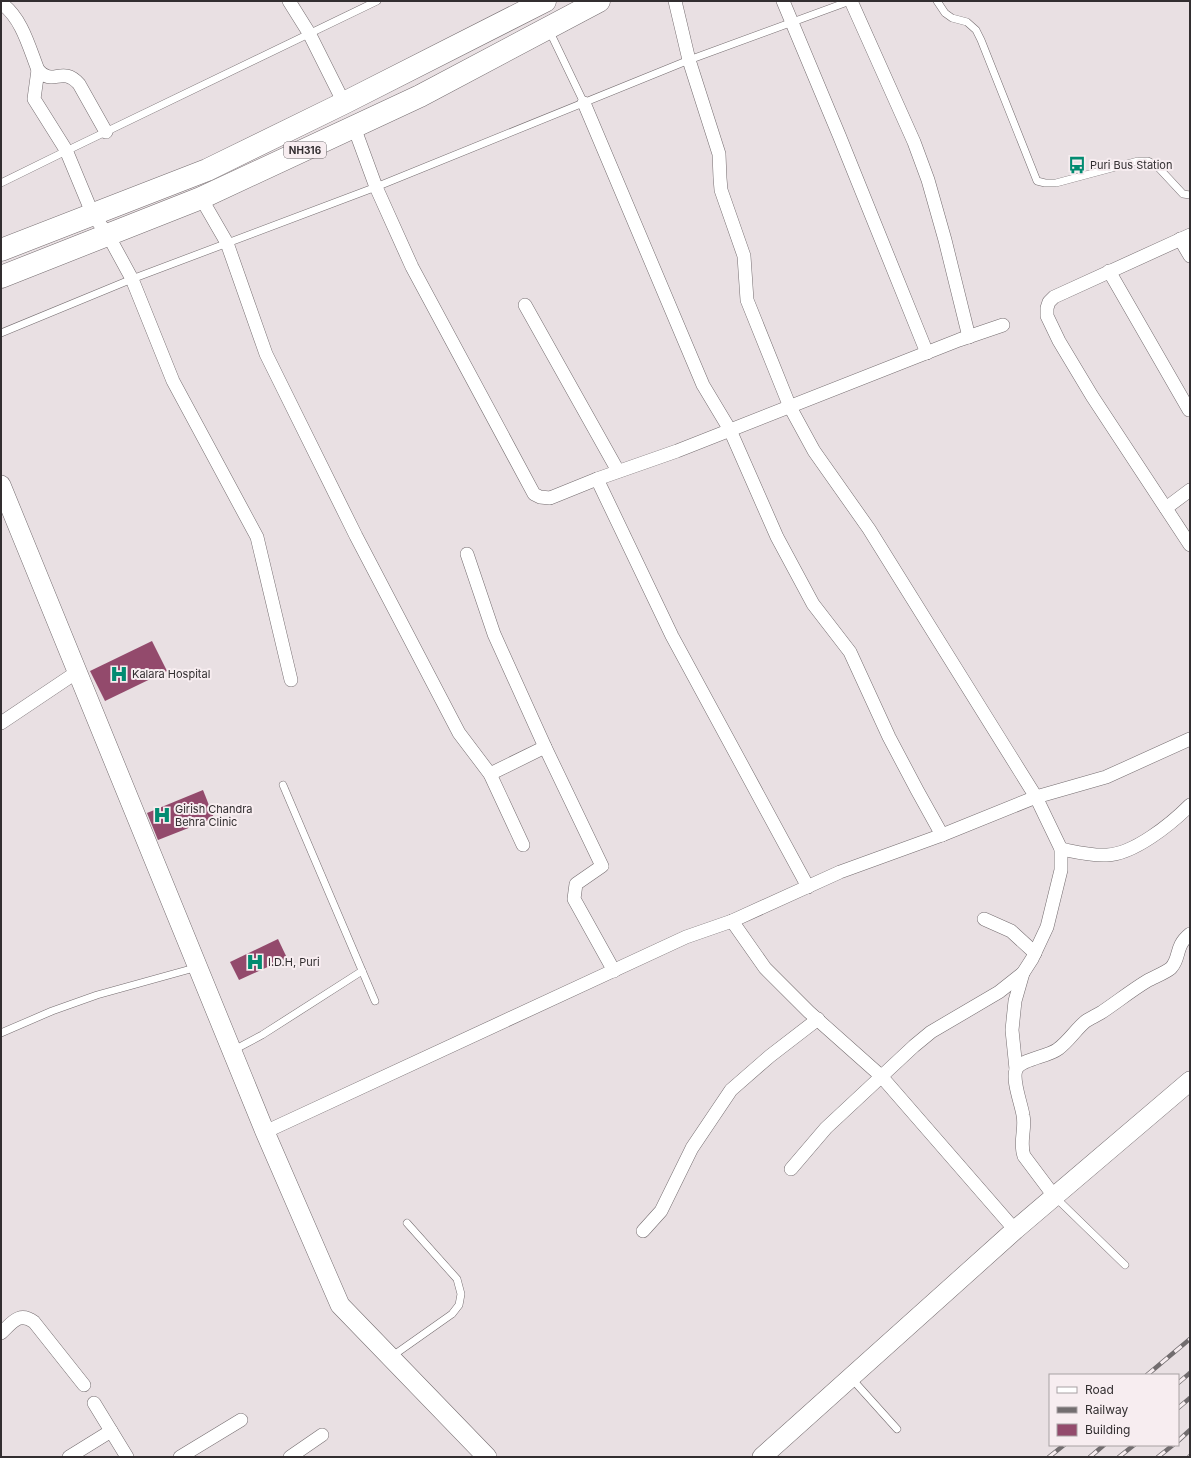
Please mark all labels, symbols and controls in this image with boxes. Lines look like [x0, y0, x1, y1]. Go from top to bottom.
road number: NH316 [284, 142, 326, 158]
bus stop icon: Puri Bus Station [1067, 155, 1087, 175]
place label: Puri Bus Station [1090, 158, 1172, 172]
hospital icon: Kalara Hospital [109, 664, 129, 684]
place label: Kalara Hospital [132, 667, 210, 681]
place label: Girish Chandra Behra Clinic [175, 802, 253, 829]
hospital icon: Girish Chandra Behra Clinic [152, 805, 172, 825]
hospital icon: I.D.H, Puri [245, 952, 265, 972]
place label: I.D.H, Puri [268, 955, 320, 969]
legend [1049, 1374, 1179, 1446]
text: Road [1085, 1382, 1114, 1397]
text: Railway [1085, 1402, 1129, 1417]
text: Building [1085, 1422, 1130, 1437]

